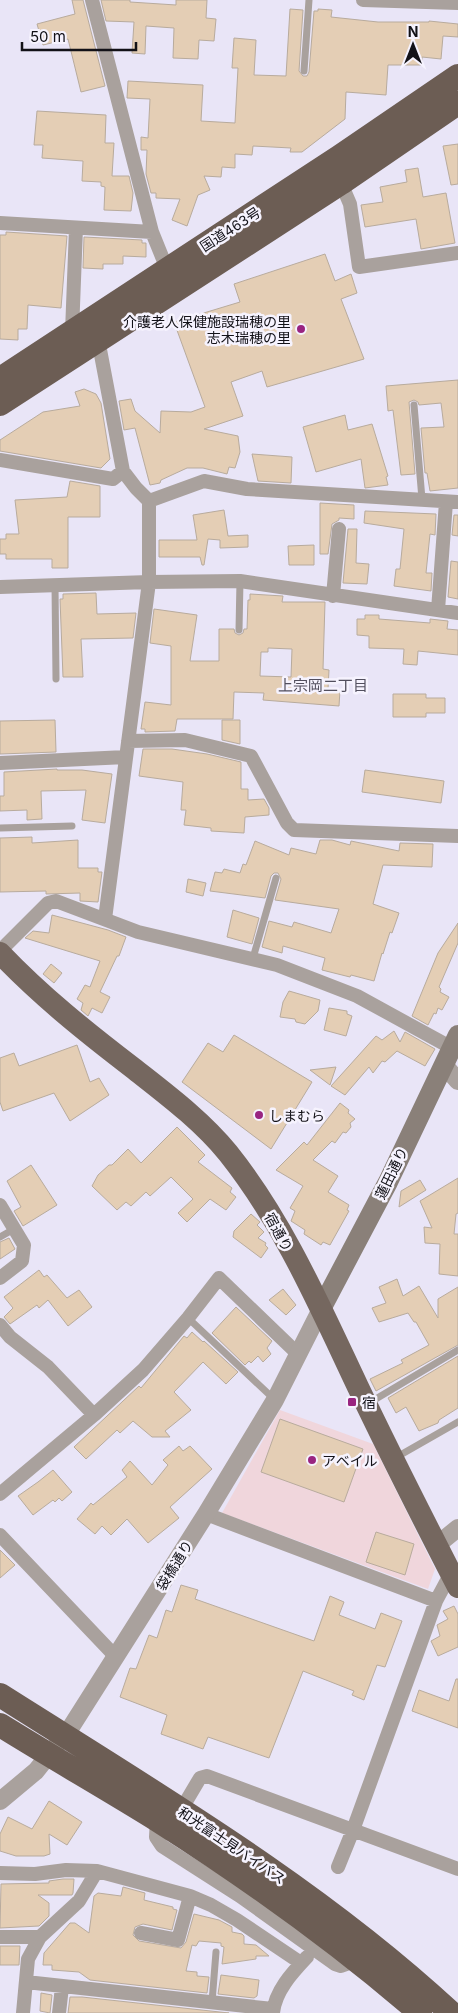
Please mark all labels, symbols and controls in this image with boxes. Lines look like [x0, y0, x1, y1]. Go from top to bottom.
scale bar [22, 20, 136, 52]
north arrow [388, 20, 438, 70]
text: N [408, 23, 418, 40]
text: 50 m [30, 27, 66, 46]
street label: 国道463号 [197, 203, 263, 255]
place label: 介護老人保健施設瑞穂の里 志木瑞穂の里 [123, 313, 291, 346]
marker: 介護老人保健施設瑞穂の里 志木瑞穂の里 [295, 323, 307, 335]
district label: 上宗岡二丁目 [278, 676, 368, 695]
place label: しまむら [269, 1107, 325, 1124]
marker: しまむら [253, 1109, 265, 1121]
street label: 蓮田通り [371, 1144, 411, 1202]
street label: 宿通り [261, 1210, 297, 1254]
place label: 宿 [362, 1394, 376, 1411]
marker: 宿 [346, 1396, 358, 1408]
place label: アベイル [322, 1452, 378, 1469]
marker: アベイル [306, 1454, 318, 1466]
street label: 袋橋通り [152, 1537, 196, 1593]
street label: 和光富士見バイパス [175, 1803, 289, 1887]

